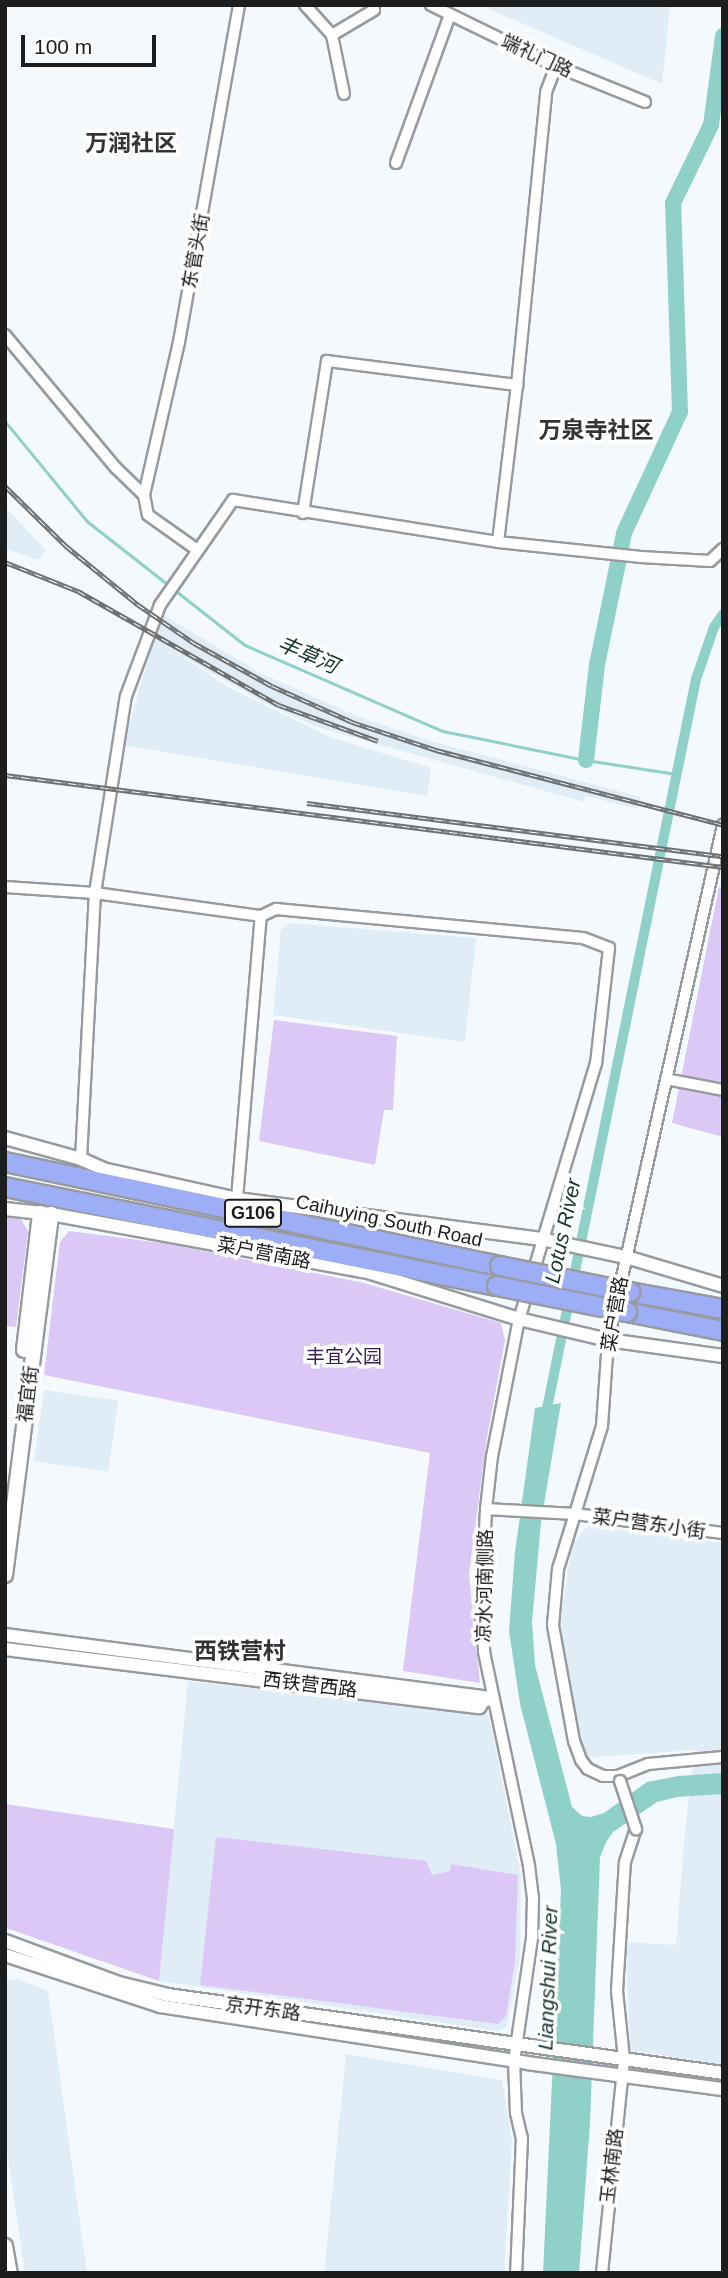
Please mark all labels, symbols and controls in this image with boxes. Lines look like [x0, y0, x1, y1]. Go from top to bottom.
scale bar [24, 21, 159, 65]
street label: 端礼门路 [498, 30, 576, 82]
text: 100 m [34, 35, 92, 58]
district label: 万润社区 [85, 129, 177, 157]
street label: 东管头街 [178, 212, 214, 290]
district label: 万泉寺社区 [539, 416, 653, 444]
water label: 丰草河 [274, 631, 342, 679]
water label: Lotus River [540, 1176, 586, 1286]
street label: Caihuying South Road [294, 1190, 484, 1252]
road number: G106 [223, 1198, 283, 1228]
street label: 菜户营南路 [215, 1233, 313, 1273]
street label: 菜户营路 [597, 1275, 633, 1353]
park label: 丰宜公园 [306, 1346, 382, 1368]
street label: 福宜街 [13, 1364, 43, 1424]
street label: 菜户营东小街 [591, 1505, 707, 1543]
street label: 凉水河南侧路 [473, 1529, 497, 1643]
district label: 西铁营村 [194, 1637, 286, 1665]
street label: 西铁营西路 [261, 1668, 359, 1702]
water label: Liangshui River [533, 1905, 563, 2051]
street label: 京开东路 [224, 1992, 302, 2026]
street label: 玉林南路 [596, 2127, 628, 2205]

